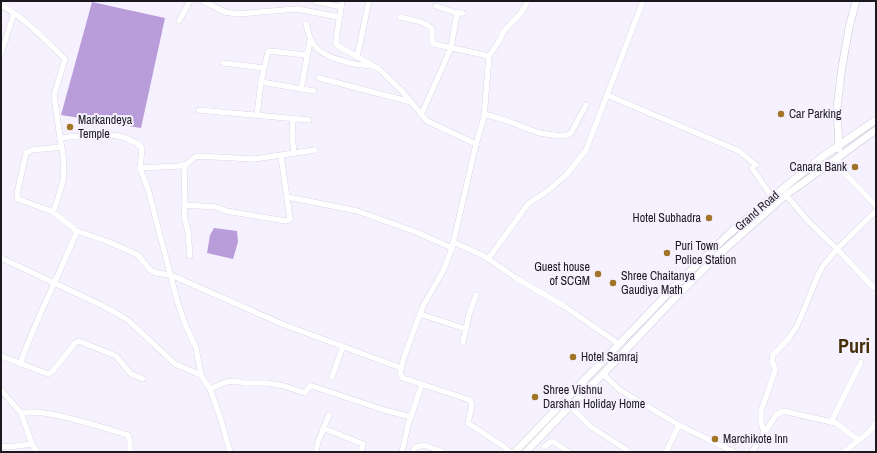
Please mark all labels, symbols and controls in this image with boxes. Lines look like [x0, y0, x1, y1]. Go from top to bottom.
place label: Car Parking [789, 106, 842, 122]
marker: Car Parking [776, 109, 786, 119]
place label: Markandeya Temple [78, 112, 133, 142]
marker: Markandeya Temple [65, 122, 75, 132]
place label: Canara Bank [790, 159, 847, 175]
marker: Canara Bank [850, 162, 860, 172]
street label: Grand Road [732, 187, 782, 235]
place label: Hotel Subhadra [633, 210, 702, 226]
marker: Hotel Subhadra [704, 213, 714, 223]
place label: Puri Town Police Station [675, 238, 736, 268]
marker: Puri Town Police Station [662, 248, 672, 258]
place label: Guest house of SCGM [534, 259, 590, 289]
place label: Shree Chaitanya Gaudiya Math [621, 268, 695, 298]
marker: Guest house of SCGM [593, 269, 603, 279]
marker: Shree Chaitanya Gaudiya Math [608, 278, 618, 288]
district label: Puri [838, 332, 870, 359]
place label: Hotel Samraj [581, 349, 638, 365]
marker: Hotel Samraj [568, 352, 578, 362]
place label: Shree Vishnu Darshan Holiday Home [543, 382, 645, 412]
marker: Shree Vishnu Darshan Holiday Home [530, 392, 540, 402]
place label: Marchikote Inn [723, 431, 788, 447]
marker: Marchikote Inn [710, 434, 720, 444]

